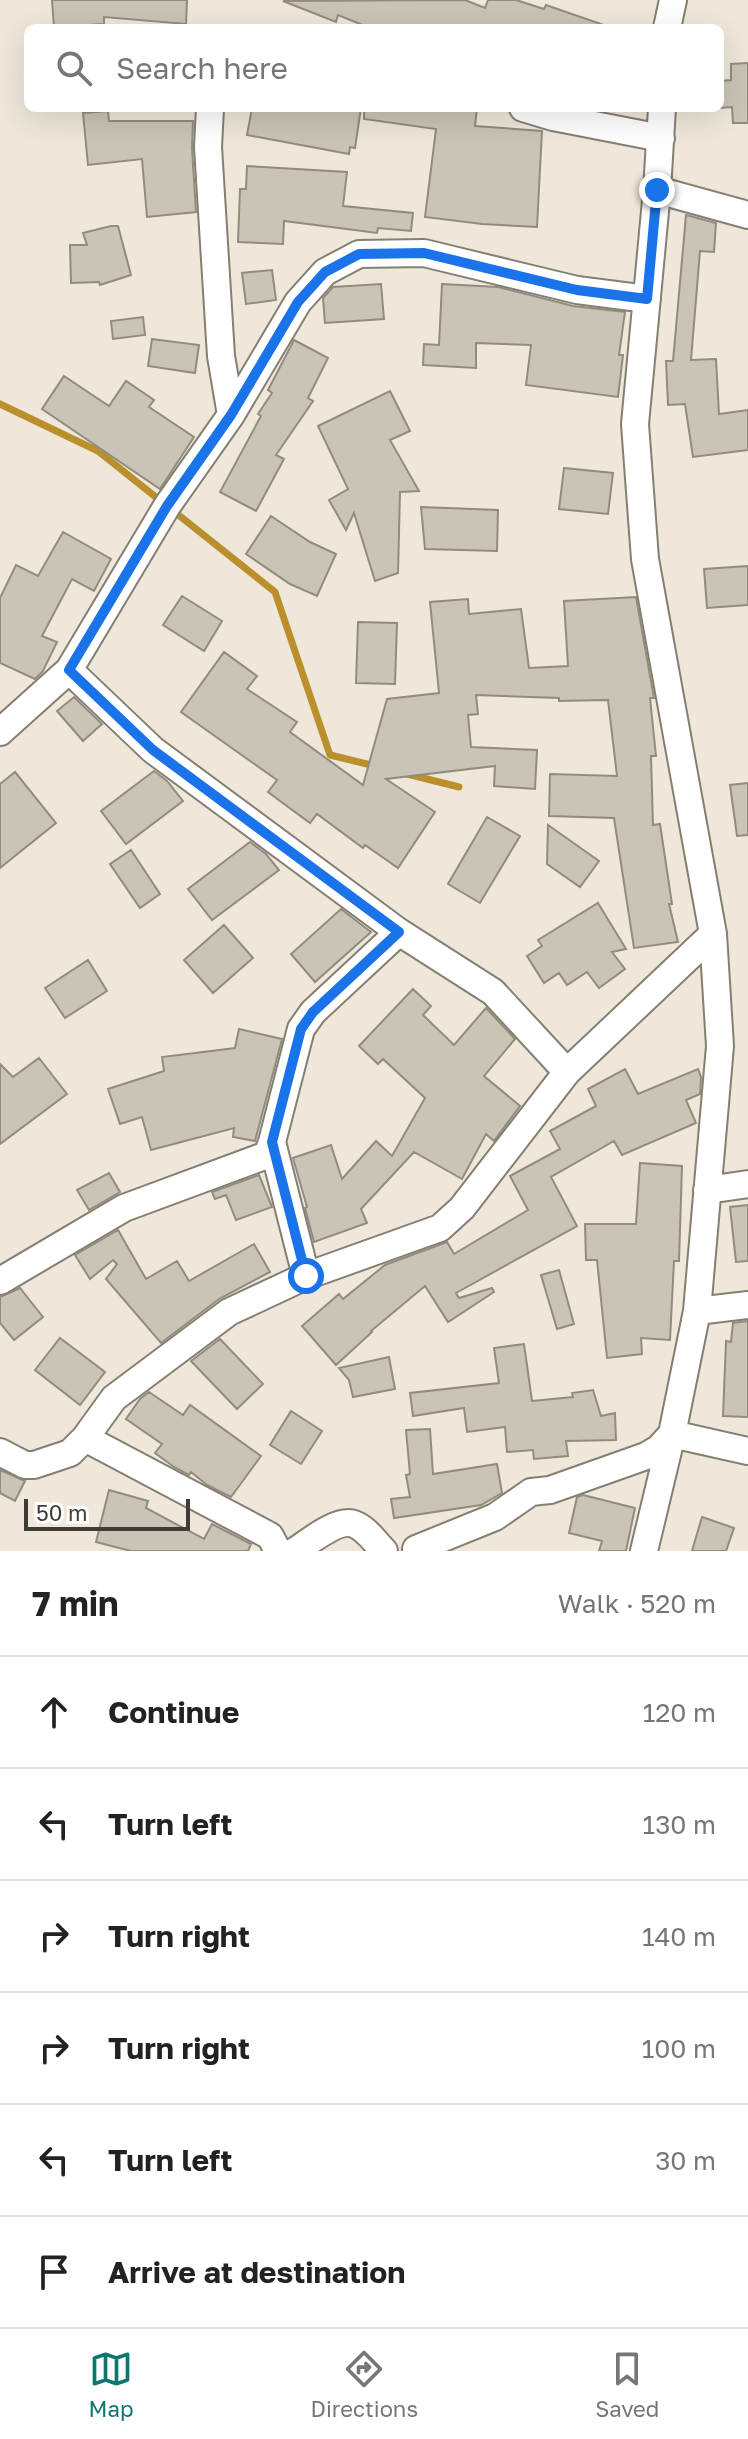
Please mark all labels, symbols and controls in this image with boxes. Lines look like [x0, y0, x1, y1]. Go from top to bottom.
search box [24, 24, 724, 112]
icon: search [52, 46, 96, 90]
text: Search here [116, 50, 288, 86]
route end [639, 172, 675, 208]
route start [288, 1258, 324, 1294]
scale bar [24, 1495, 190, 1531]
text: 50 m [36, 1499, 87, 1526]
text: 7 min [32, 1583, 119, 1623]
text: Walk · 520 m [558, 1588, 716, 1619]
icon: ahead [32, 1690, 76, 1734]
text: Continue [108, 1694, 239, 1730]
text: 120 m [643, 1697, 716, 1728]
icon: left [32, 1802, 76, 1846]
text: Turn left [108, 1806, 233, 1842]
text: 130 m [643, 1809, 716, 1840]
icon: right [32, 1914, 76, 1958]
text: Turn right [108, 1918, 250, 1954]
text: 140 m [642, 1921, 716, 1952]
icon: right [32, 2026, 76, 2070]
text: Turn right [108, 2030, 250, 2066]
text: 100 m [642, 2033, 716, 2064]
icon: left [32, 2138, 76, 2182]
text: Turn left [108, 2142, 233, 2178]
text: 30 m [655, 2145, 716, 2176]
icon: arrive [32, 2250, 76, 2294]
text: Arrive at destination [108, 2254, 405, 2290]
tab: Map [89, 2347, 133, 2422]
tab: Directions [311, 2347, 418, 2422]
tab: Saved [595, 2347, 659, 2422]

